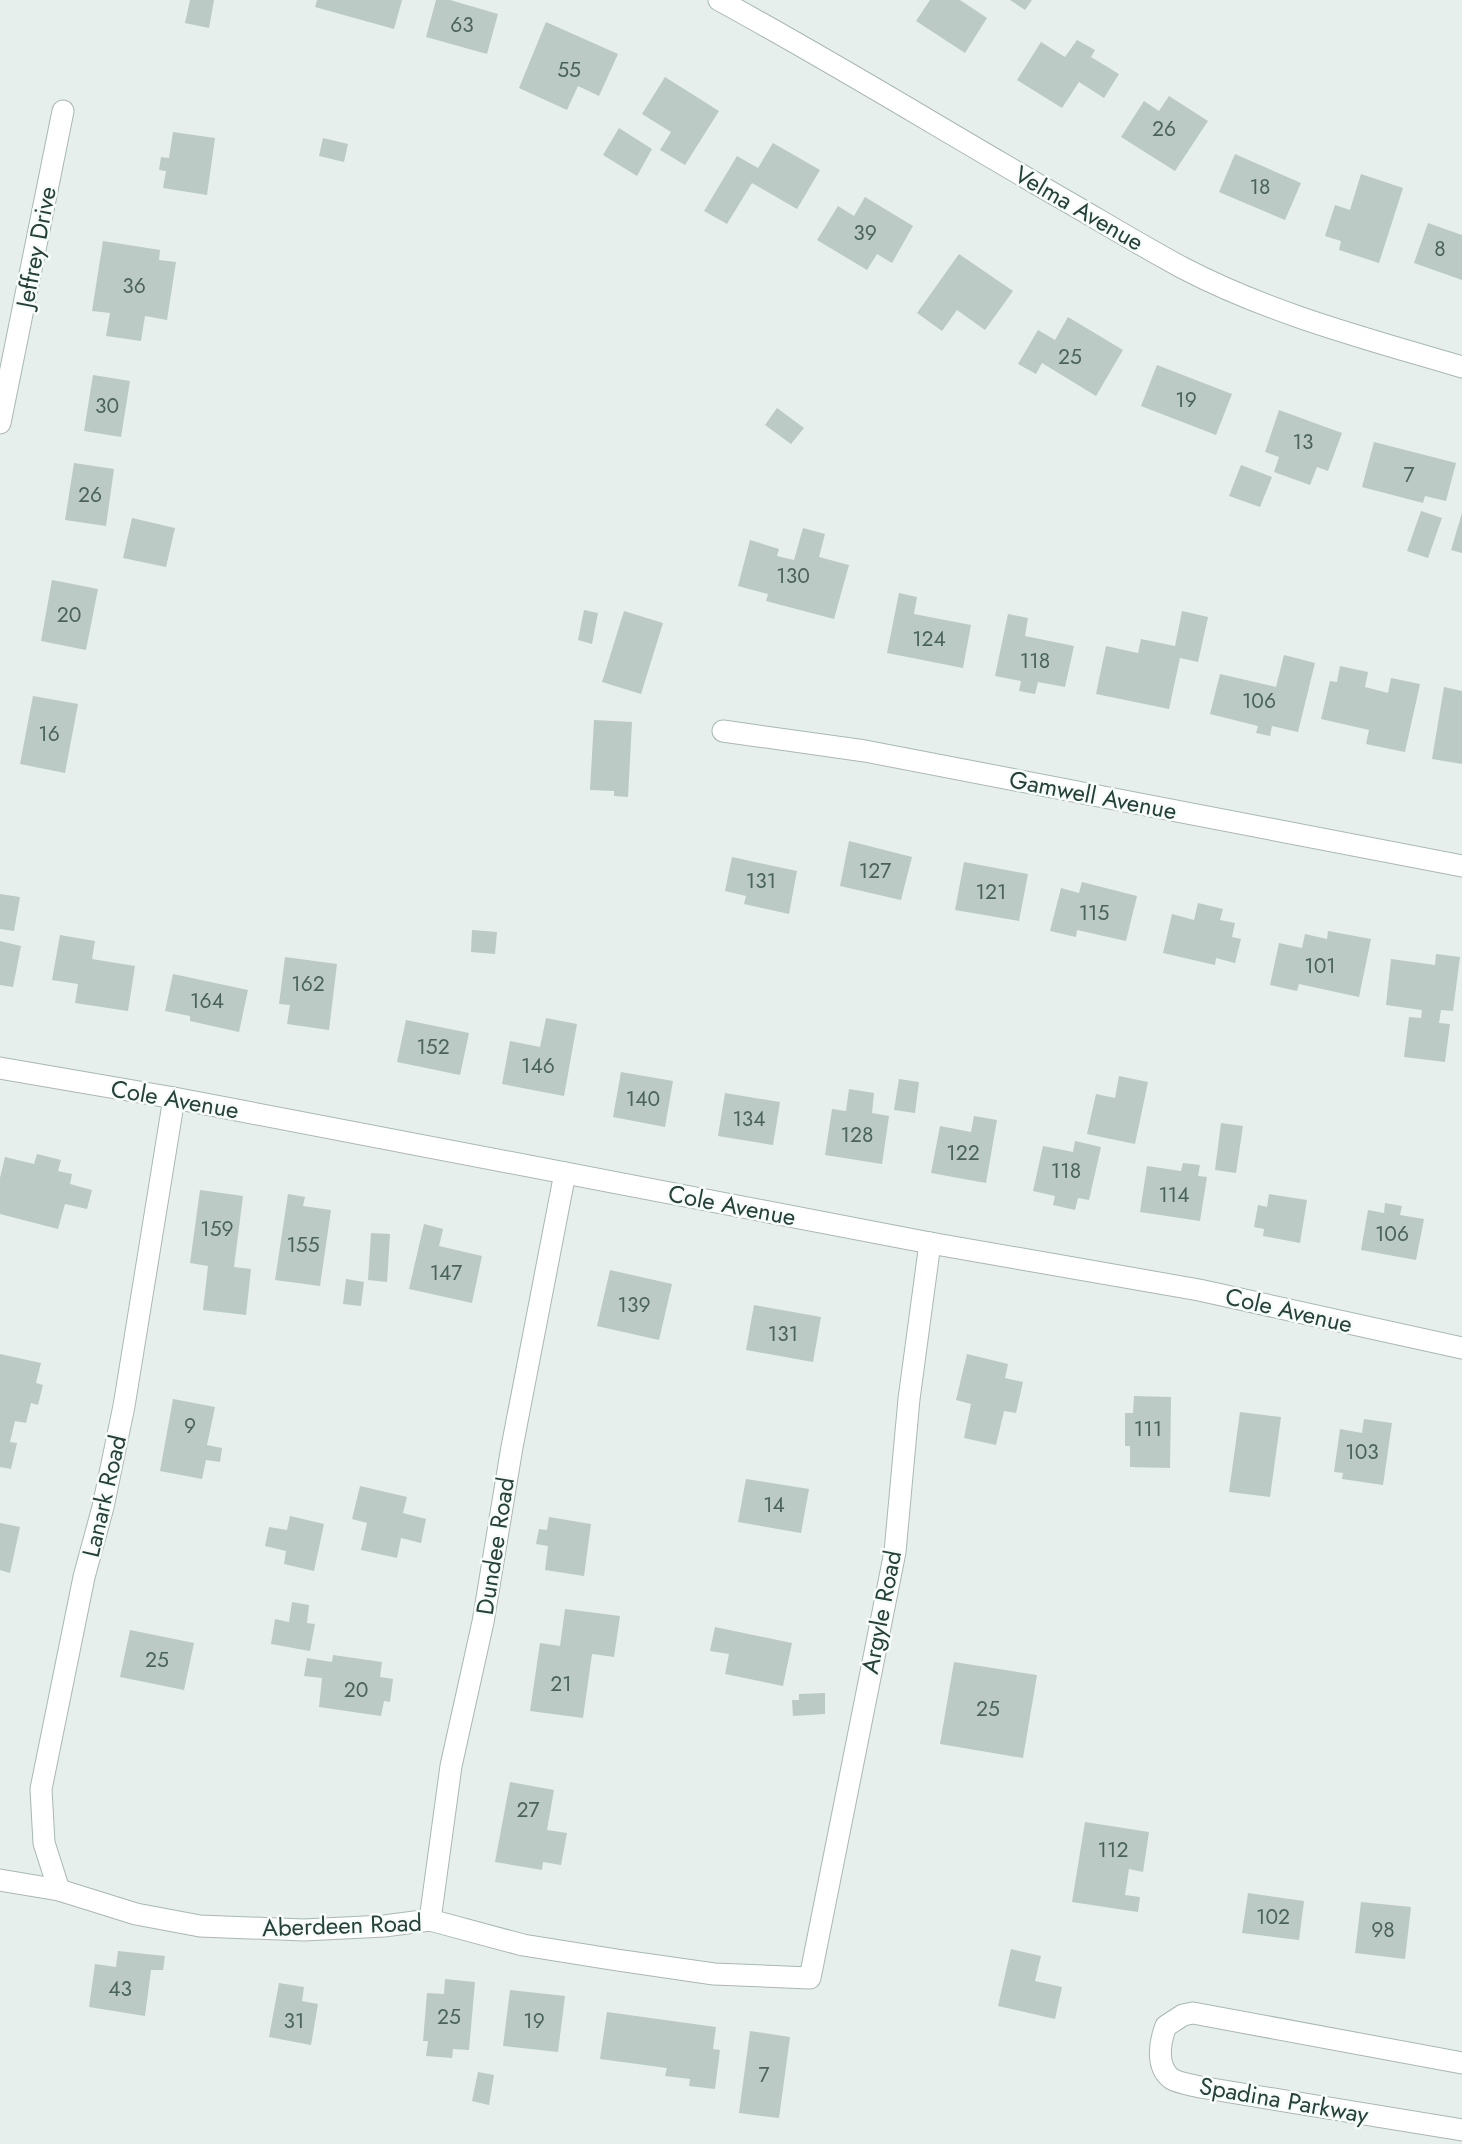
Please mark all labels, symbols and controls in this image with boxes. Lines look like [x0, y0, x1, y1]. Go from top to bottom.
house number: 63 [450, 10, 474, 40]
house number: 55 [557, 55, 581, 85]
house number: 26 [1152, 114, 1176, 144]
street label: Velma Avenue [1008, 157, 1150, 259]
house number: 18 [1250, 172, 1270, 202]
street label: Jeffrey Drive [7, 183, 65, 314]
house number: 39 [853, 218, 877, 248]
house number: 8 [1434, 234, 1446, 264]
house number: 36 [122, 271, 146, 301]
house number: 25 [1058, 342, 1082, 372]
house number: 19 [1175, 385, 1197, 415]
house number: 30 [95, 391, 119, 421]
house number: 13 [1293, 427, 1313, 457]
house number: 7 [1403, 460, 1415, 490]
house number: 26 [78, 480, 102, 510]
house number: 130 [776, 561, 810, 591]
house number: 20 [57, 600, 81, 630]
house number: 124 [912, 624, 946, 654]
house number: 118 [1020, 646, 1050, 676]
house number: 106 [1242, 686, 1276, 716]
house number: 16 [38, 719, 60, 749]
street label: Gamwell Avenue [1006, 762, 1180, 828]
house number: 127 [859, 856, 891, 886]
house number: 131 [746, 866, 776, 896]
house number: 121 [976, 877, 1006, 907]
house number: 115 [1079, 898, 1109, 928]
house number: 101 [1304, 951, 1336, 981]
house number: 162 [291, 969, 325, 999]
house number: 164 [190, 986, 224, 1016]
house number: 152 [416, 1032, 450, 1062]
house number: 146 [521, 1051, 555, 1081]
street label: Cole Avenue [108, 1071, 242, 1127]
house number: 140 [626, 1084, 660, 1114]
house number: 134 [732, 1104, 766, 1134]
house number: 128 [841, 1120, 873, 1150]
house number: 122 [946, 1138, 980, 1168]
house number: 118 [1051, 1156, 1081, 1186]
street label: Cole Avenue [665, 1175, 799, 1235]
house number: 114 [1158, 1180, 1190, 1210]
house number: 159 [200, 1214, 234, 1244]
house number: 106 [1375, 1219, 1409, 1249]
house number: 155 [286, 1230, 320, 1260]
house number: 147 [430, 1258, 462, 1288]
street label: Cole Avenue [1222, 1278, 1356, 1342]
house number: 139 [617, 1290, 651, 1320]
house number: 131 [768, 1319, 798, 1349]
house number: 9 [184, 1411, 196, 1441]
house number: 111 [1134, 1414, 1162, 1444]
street label: Lanark Road [73, 1432, 135, 1560]
house number: 103 [1345, 1437, 1379, 1467]
street label: Dundee Road [467, 1475, 523, 1617]
house number: 14 [763, 1490, 785, 1520]
street label: Argyle Road [852, 1547, 910, 1677]
house number: 25 [145, 1645, 169, 1675]
house number: 21 [550, 1669, 572, 1699]
house number: 20 [344, 1675, 368, 1705]
house number: 25 [976, 1694, 1000, 1724]
house number: 27 [517, 1795, 539, 1825]
house number: 112 [1098, 1835, 1128, 1865]
house number: 102 [1256, 1902, 1290, 1932]
street label: Aberdeen Road [261, 1905, 423, 1945]
house number: 98 [1371, 1915, 1395, 1945]
house number: 43 [108, 1974, 132, 2004]
house number: 25 [437, 2002, 461, 2032]
house number: 31 [284, 2006, 304, 2036]
house number: 19 [523, 2006, 545, 2036]
house number: 7 [758, 2060, 770, 2090]
street label: Spadina Parkway [1197, 2068, 1372, 2132]

